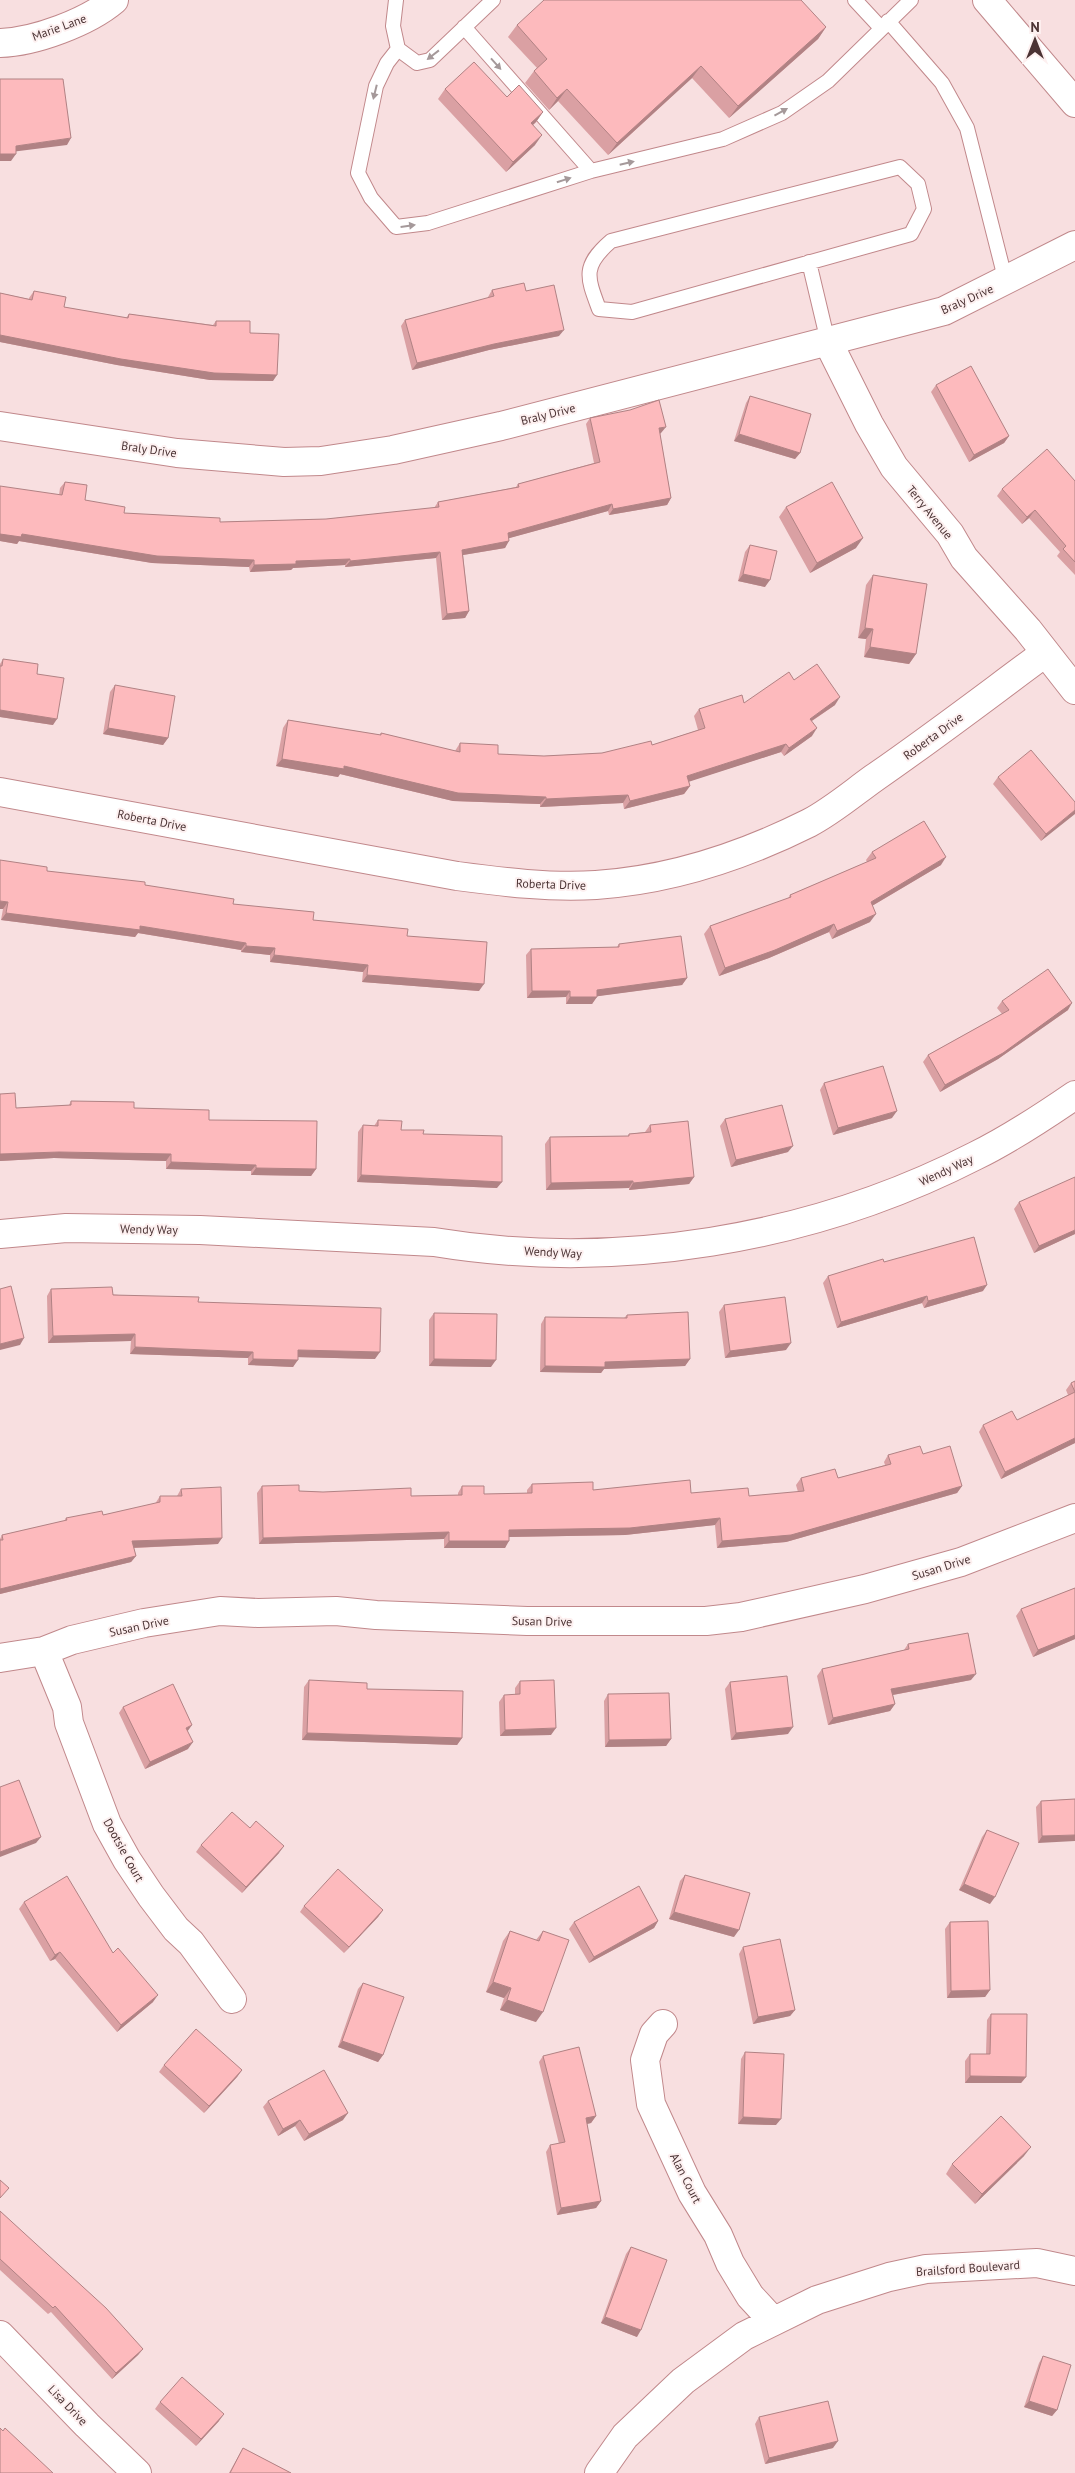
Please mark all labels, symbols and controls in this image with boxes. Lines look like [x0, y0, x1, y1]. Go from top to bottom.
street label: Marie Lane [30, 10, 88, 44]
north arrow [1010, 15, 1060, 65]
text: N [1030, 18, 1040, 36]
one-way arrow [427, 50, 440, 61]
one-way arrow [490, 57, 502, 69]
one-way arrow [371, 84, 379, 99]
one-way arrow [773, 108, 788, 116]
one-way arrow [619, 159, 635, 167]
one-way arrow [557, 175, 572, 183]
one-way arrow [401, 221, 417, 229]
street label: Braly Drive [938, 281, 996, 317]
street label: Braly Drive [519, 400, 577, 428]
street label: Braly Drive [120, 438, 178, 460]
street label: Terry Avenue [904, 482, 956, 542]
street label: Roberta Drive [900, 709, 966, 763]
street label: Roberta Drive [116, 806, 188, 834]
street label: Roberta Drive [516, 875, 586, 893]
street label: Wendy Way [917, 1151, 976, 1189]
street label: Wendy Way [120, 1221, 178, 1237]
street label: Wendy Way [524, 1243, 583, 1261]
street label: Susan Drive [910, 1551, 972, 1583]
street label: Susan Drive [108, 1612, 170, 1640]
street label: Susan Drive [512, 1613, 572, 1629]
street label: Dootsie Court [100, 1816, 148, 1884]
street label: Alan Court [667, 2150, 705, 2206]
street label: Brailsford Boulevard [916, 2257, 1020, 2279]
street label: Lisa Drive [45, 2382, 91, 2428]

